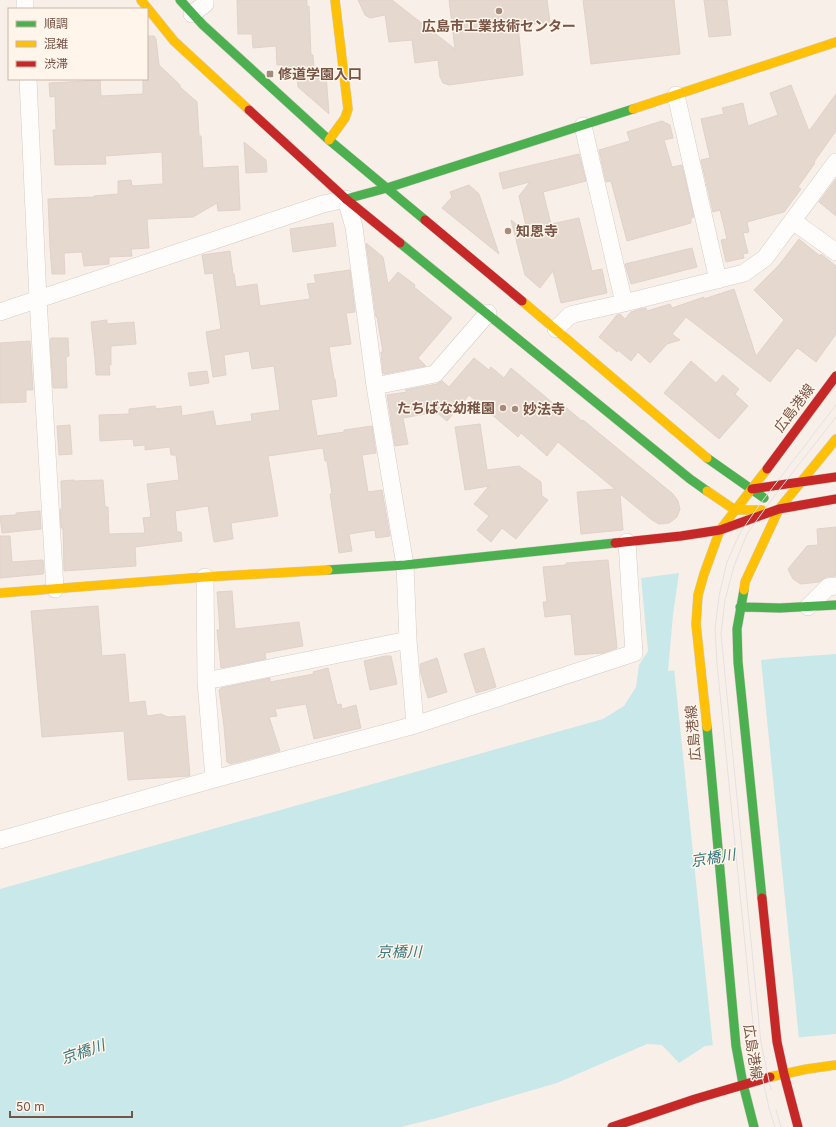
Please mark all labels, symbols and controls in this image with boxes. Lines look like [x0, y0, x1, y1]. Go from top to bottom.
marker: 広島市工業技術センター [494, 6, 504, 16]
legend [8, 8, 148, 80]
text: 順調 [44, 16, 68, 31]
place label: 広島市工業技術センター [422, 17, 576, 34]
text: 混雑 [44, 36, 68, 51]
text: 渋滞 [44, 56, 68, 71]
place label: 修道学園入口 [278, 65, 362, 82]
marker: 修道学園入口 [265, 69, 275, 79]
place label: 知恩寺 [516, 222, 558, 239]
marker: 知恩寺 [503, 226, 513, 236]
street label: 広島港線 [770, 380, 817, 435]
place label: たちばな幼稚園 [397, 399, 495, 416]
place label: 妙法寺 [523, 400, 565, 417]
marker: たちばな幼稚園 [498, 403, 508, 413]
marker: 妙法寺 [510, 404, 520, 414]
street label: 広島港線 [682, 704, 703, 762]
water label: 京橋川 [689, 844, 739, 870]
water label: 京橋川 [376, 942, 423, 961]
street label: 広島港線 [741, 1023, 766, 1081]
water label: 京橋川 [58, 1035, 109, 1068]
scale bar [10, 1093, 132, 1119]
text: 50 m [16, 1099, 45, 1114]

